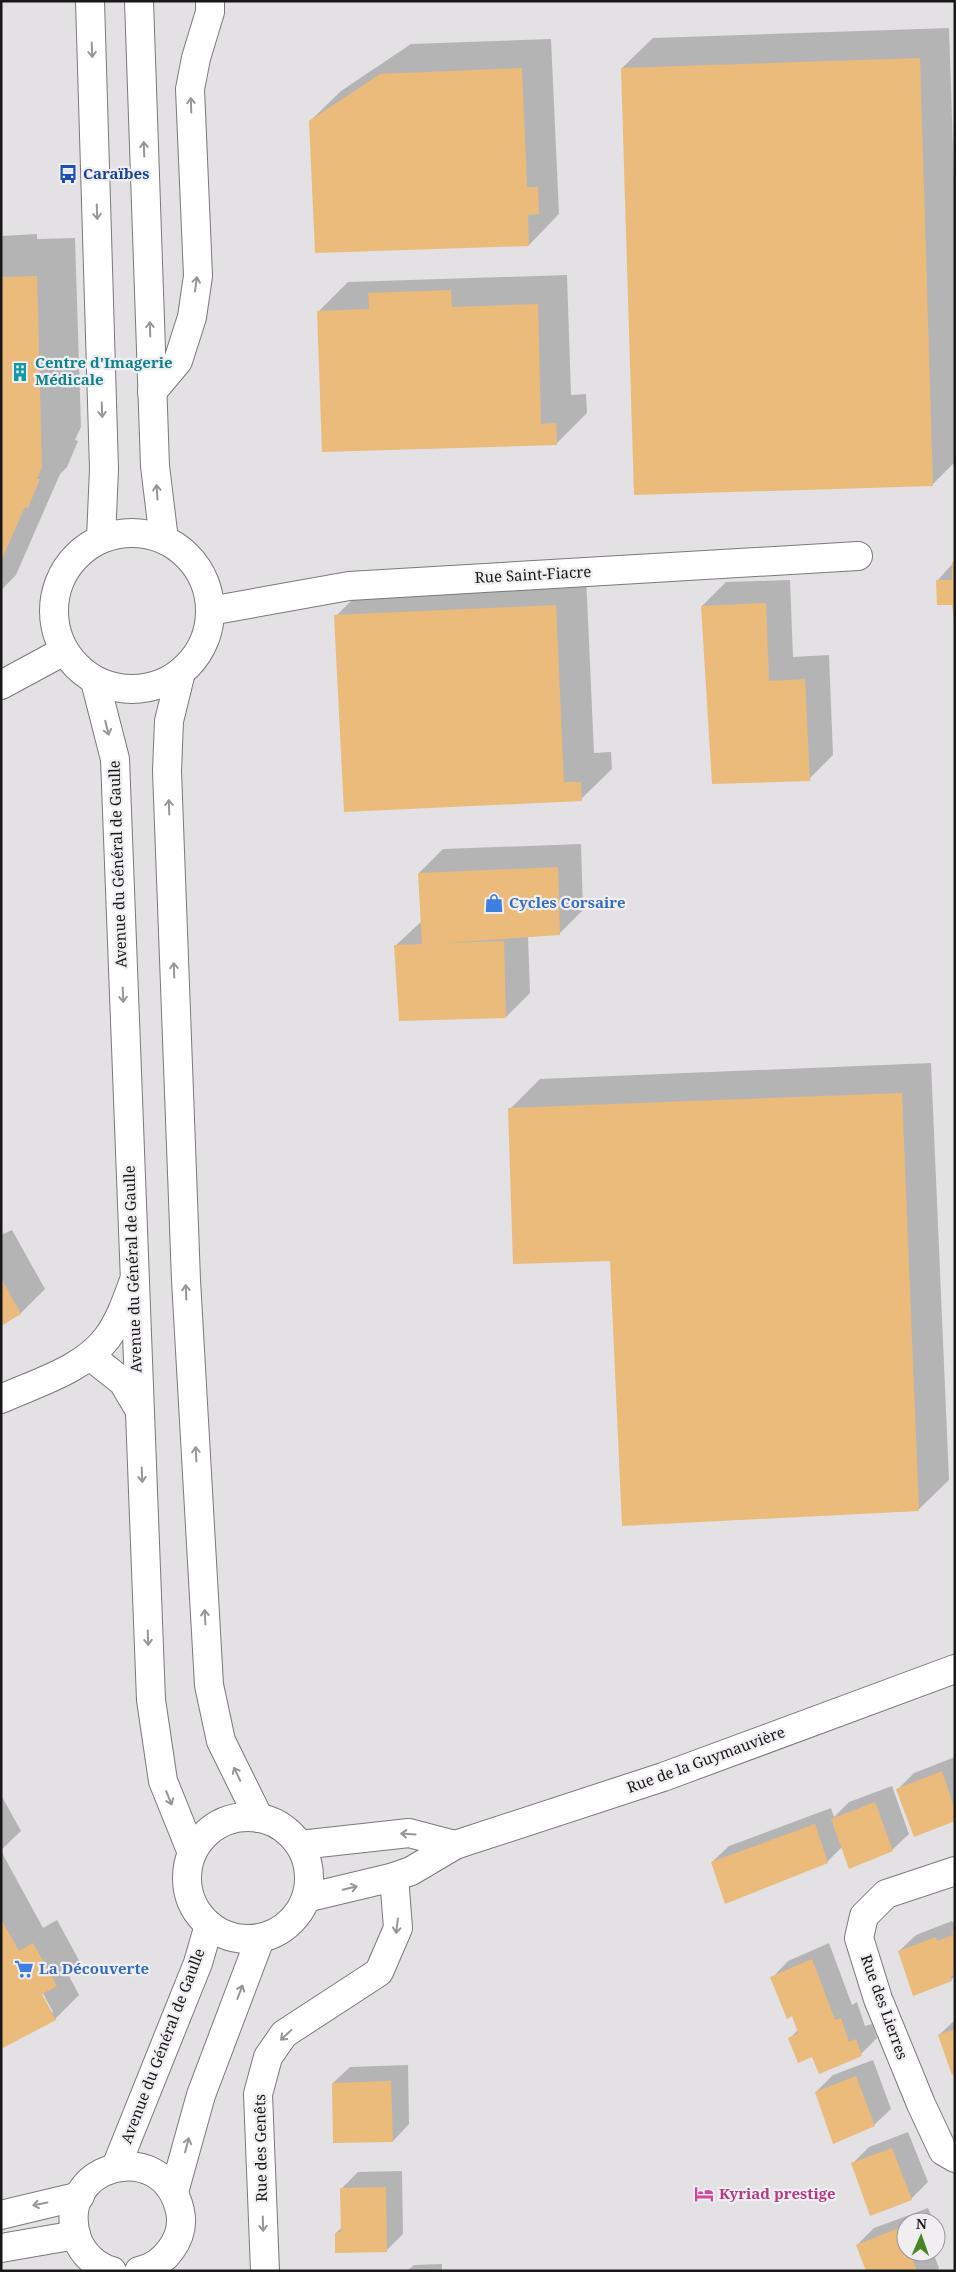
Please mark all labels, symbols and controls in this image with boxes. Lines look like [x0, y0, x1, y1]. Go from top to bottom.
one-way arrow [87, 42, 96, 58]
one-way arrow [186, 97, 195, 113]
one-way arrow [139, 142, 148, 158]
bus stop icon: Caraïbes [57, 163, 79, 185]
place label: Caraïbes [83, 163, 149, 183]
one-way arrow [92, 204, 102, 220]
one-way arrow [192, 277, 202, 293]
one-way arrow [145, 322, 155, 338]
place label: Centre d'Imagerie Médicale [35, 352, 173, 389]
building icon: Centre d'Imagerie Médicale [9, 361, 31, 383]
one-way arrow [98, 402, 107, 418]
one-way arrow [153, 484, 162, 500]
street label: Rue Saint-Fiacre [474, 561, 592, 587]
one-way arrow [103, 720, 112, 736]
street label: Avenue du Général de Gaulle [103, 760, 131, 968]
one-way arrow [164, 800, 173, 816]
shop icon: Cycles Corsaire [483, 892, 505, 914]
place label: Cycles Corsaire [509, 892, 626, 912]
one-way arrow [170, 962, 179, 978]
one-way arrow [118, 986, 128, 1002]
street label: Avenue du Général de Gaulle [118, 1165, 146, 1373]
one-way arrow [182, 1284, 191, 1300]
one-way arrow [191, 1447, 200, 1463]
one-way arrow [137, 1467, 146, 1483]
one-way arrow [201, 1609, 210, 1625]
one-way arrow [144, 1629, 153, 1645]
street label: Rue de la Guymauvière [624, 1721, 787, 1797]
one-way arrow [232, 1767, 241, 1782]
one-way arrow [165, 1790, 174, 1805]
one-way arrow [400, 1830, 416, 1839]
one-way arrow [342, 1883, 358, 1892]
one-way arrow [392, 1917, 402, 1933]
street label: Avenue du Général de Gaulle [116, 1945, 209, 2146]
street label: Rue des Lierres [857, 1951, 913, 2062]
supermarket icon: La Découverte [13, 1958, 35, 1980]
place label: La Découverte [39, 1958, 149, 1978]
one-way arrow [236, 1985, 245, 2000]
one-way arrow [280, 2029, 292, 2041]
street label: Rue des Genêts [249, 2094, 271, 2202]
one-way arrow [183, 2138, 192, 2154]
hotel icon: Kyriad prestige [693, 2183, 715, 2205]
place label: Kyriad prestige [719, 2183, 836, 2203]
one-way arrow [33, 2200, 49, 2209]
north arrow [896, 2212, 946, 2262]
text: N [916, 2214, 927, 2233]
one-way arrow [258, 2216, 268, 2232]

